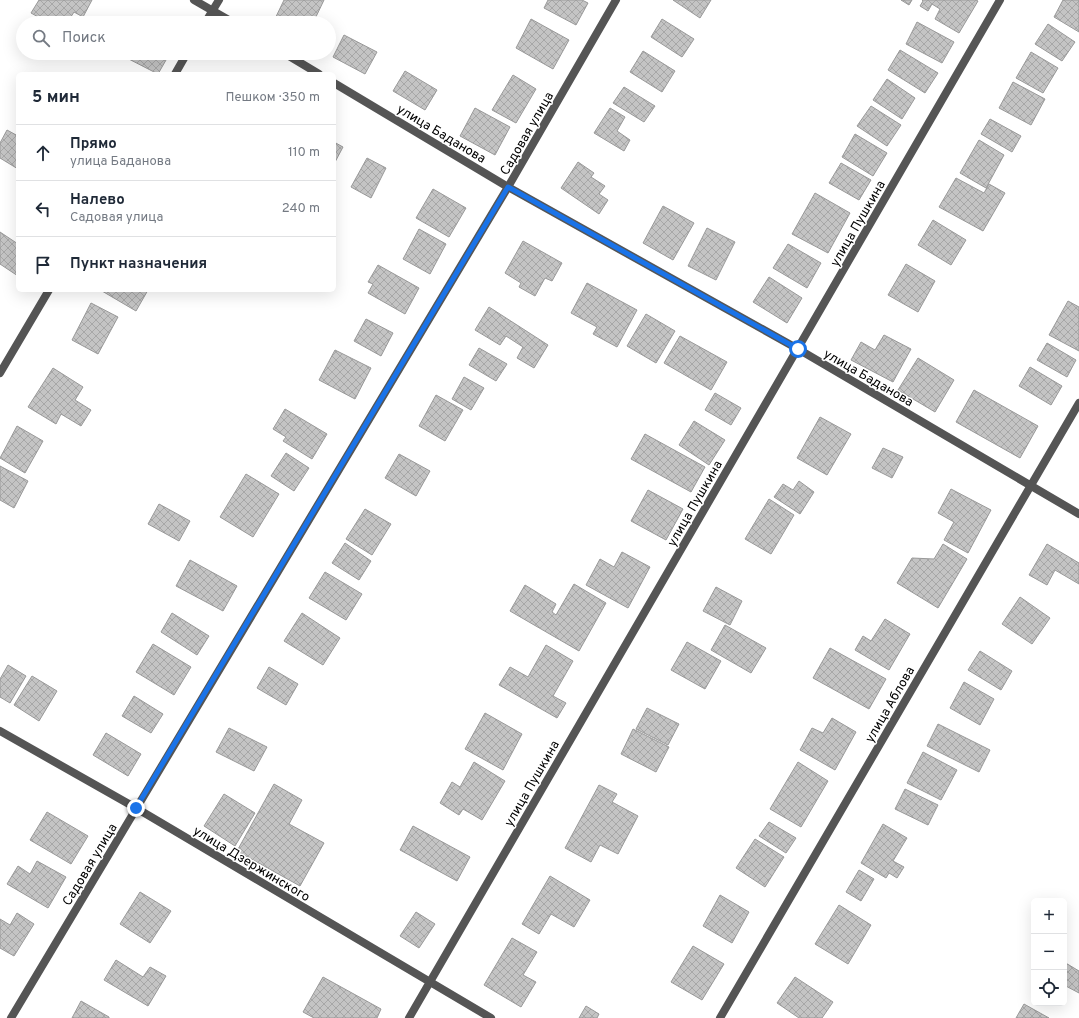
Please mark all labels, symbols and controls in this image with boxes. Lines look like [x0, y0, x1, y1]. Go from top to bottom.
search box [16, 16, 336, 60]
icon: search [30, 27, 52, 49]
text: Поиск [62, 29, 106, 48]
text: 5 мин [32, 87, 80, 109]
text: Пешком · 350 m [226, 90, 320, 106]
street label: Садовая улица [497, 90, 558, 178]
street label: улица Баданова [394, 102, 488, 168]
text: Прямо [70, 135, 117, 154]
icon: ahead [32, 142, 54, 164]
text: 110 m [288, 145, 320, 161]
text: улица Баданова [70, 154, 171, 170]
street label: улица Пушкина [828, 178, 890, 270]
text: Налево [70, 191, 125, 210]
icon: left [32, 198, 54, 220]
text: 240 m [282, 201, 320, 217]
text: Садовая улица [70, 210, 163, 226]
icon: arrive [32, 254, 54, 276]
text: Пункт назначения [70, 255, 207, 274]
route start [789, 340, 807, 358]
street label: улица Баданова [820, 347, 916, 411]
street label: улица Пушкина [665, 458, 727, 550]
street label: улица Аблова [862, 664, 919, 746]
street label: улица Пушкина [502, 738, 564, 830]
route end [127, 799, 145, 817]
street label: Садовая улица [60, 821, 122, 909]
street label: улица Дзержинского [190, 823, 312, 906]
map controls [1031, 898, 1067, 1006]
button: + [1031, 898, 1067, 934]
button: − [1031, 934, 1067, 970]
button: locate [1031, 970, 1067, 1006]

